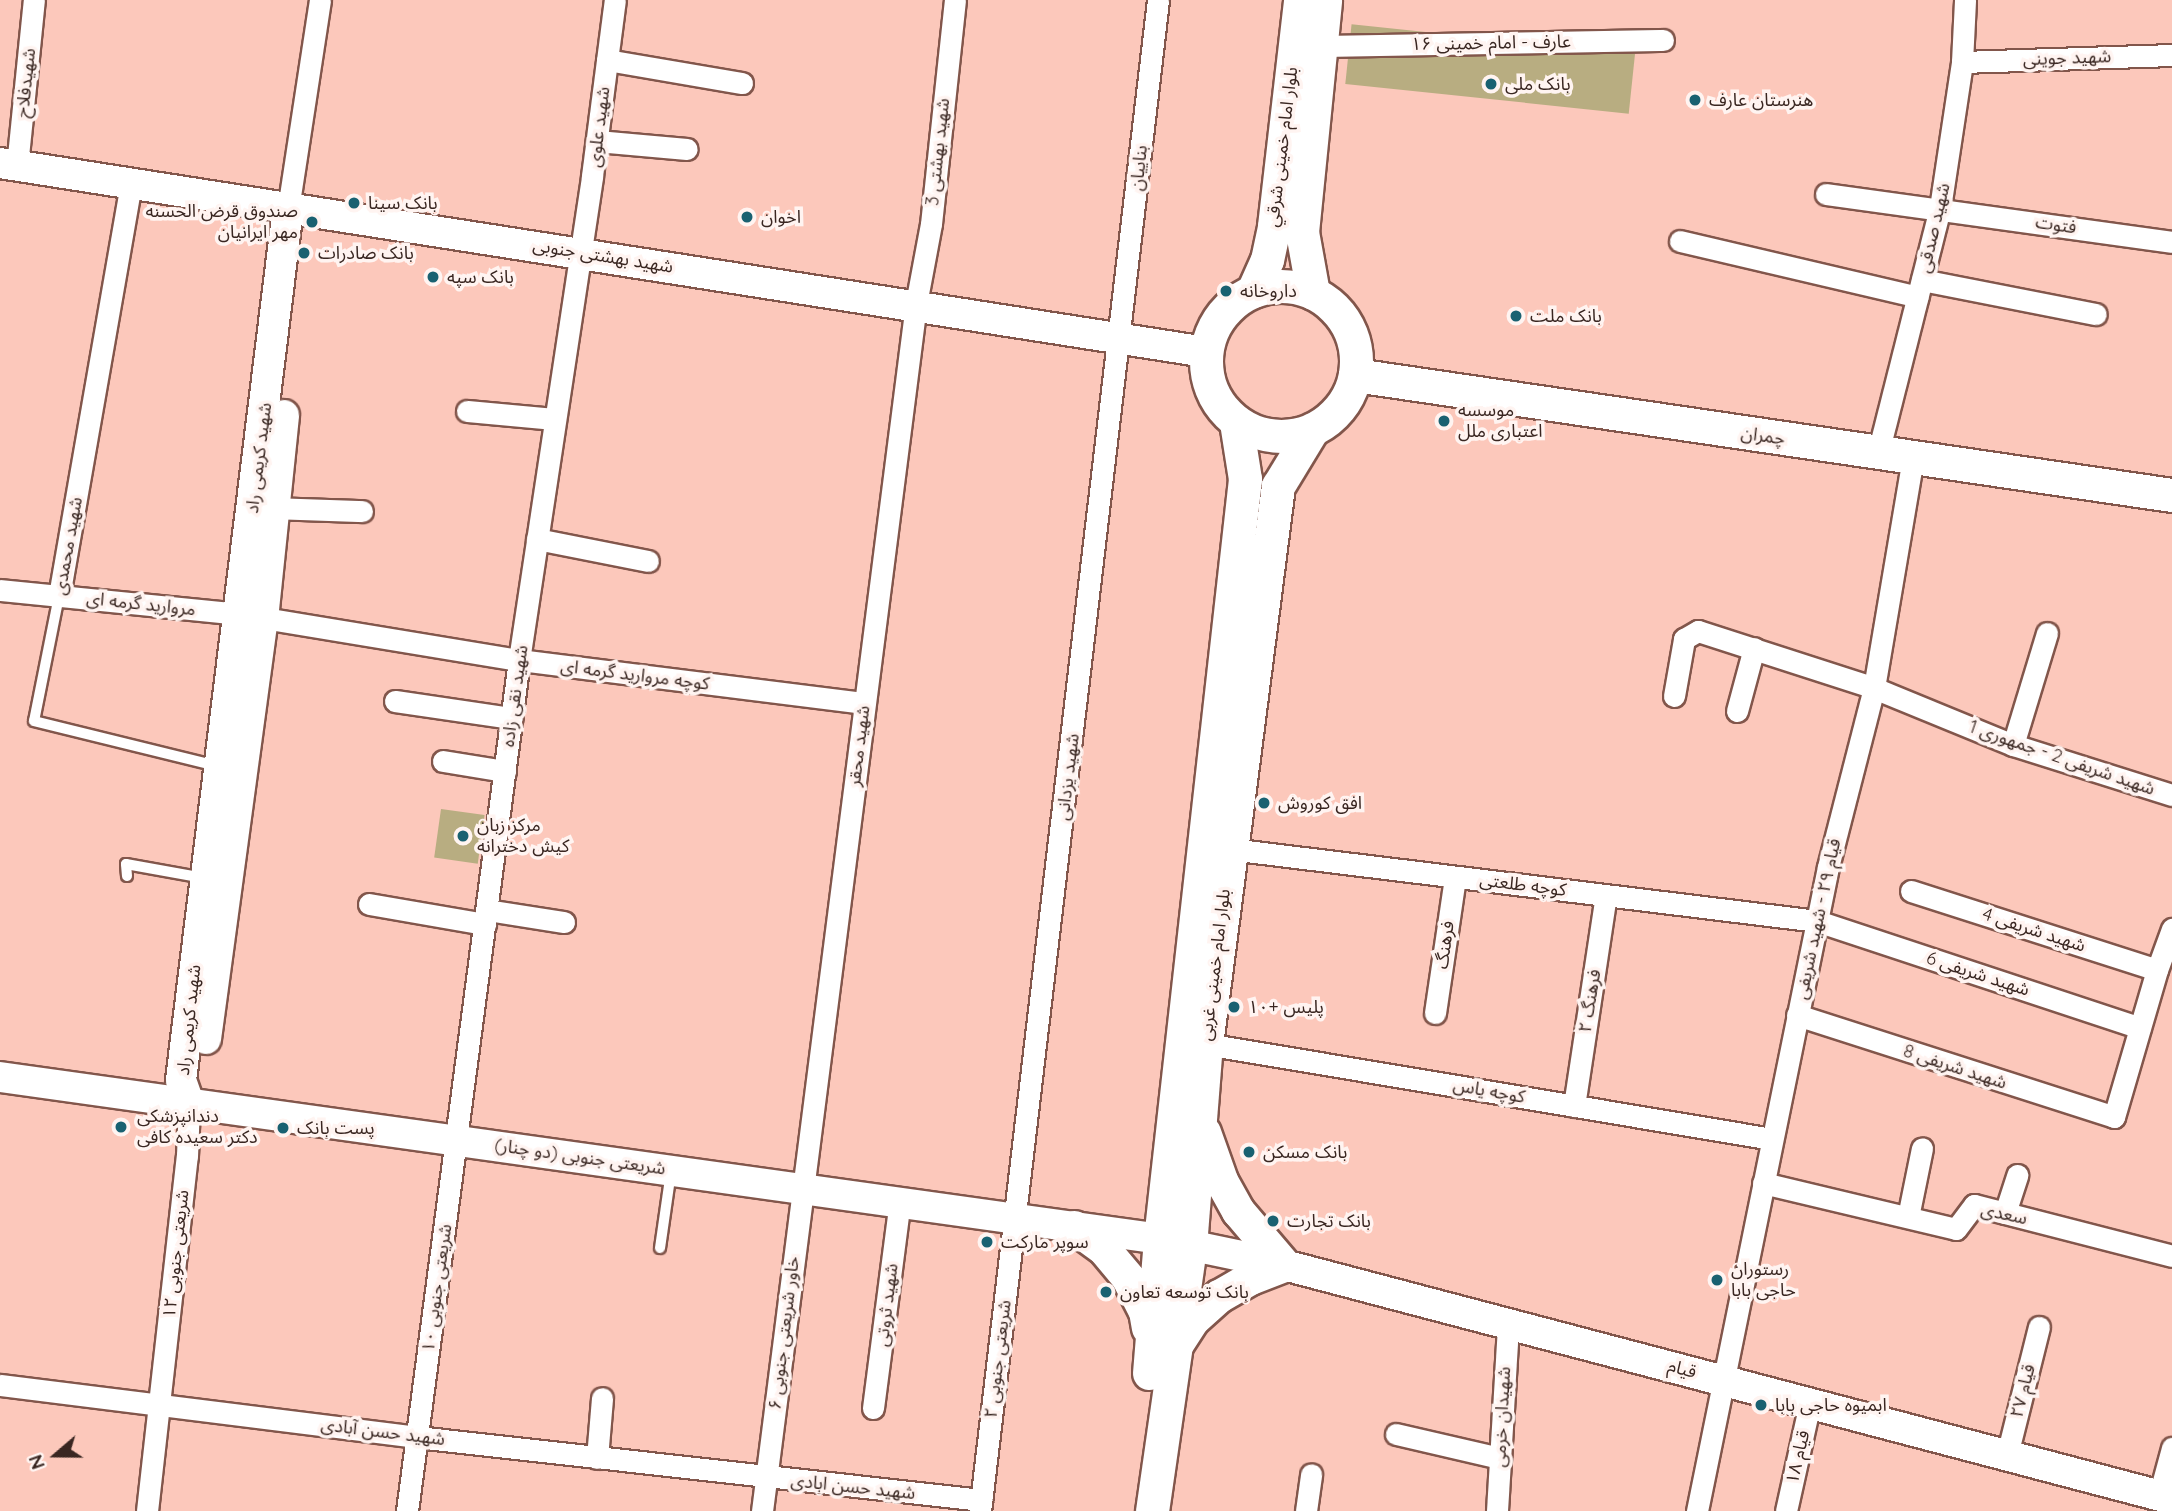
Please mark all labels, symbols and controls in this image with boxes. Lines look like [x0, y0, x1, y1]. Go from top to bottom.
street label: عارف - امام خمینی ۱۶ [1411, 31, 1571, 55]
street label: شهید جوینی [2022, 46, 2112, 70]
street label: شهیدفلاح [12, 47, 40, 119]
street label: بلوار امام خمینی شرقي [1261, 66, 1303, 228]
place label: بانک ملی [1505, 73, 1570, 95]
marker: بانک ملی [1483, 76, 1499, 92]
street label: شهید علوی [583, 85, 615, 169]
place label: هنرستان عارف [1709, 89, 1813, 111]
marker: هنرستان عارف [1687, 92, 1703, 108]
street label: شهید بهشتی 3 [922, 97, 954, 207]
street label: بناییان [1126, 144, 1152, 192]
street label: شهید صدقی [1913, 181, 1955, 275]
place label: بانک سینا [368, 192, 438, 214]
marker: بانک سینا [346, 195, 362, 211]
place label: صندوق قرض الحسنه مهر ایرانیان [145, 201, 298, 244]
place label: اخوان [761, 206, 801, 228]
marker: اخوان [739, 209, 755, 225]
street label: فتوت [2034, 211, 2078, 239]
marker: صندوق قرض الحسنه مهر ایرانیان [304, 214, 320, 230]
street label: شهید بهشتی جنوبی [531, 234, 675, 278]
place label: بانک صادرات [318, 242, 414, 264]
marker: بانک صادرات [296, 245, 312, 261]
place label: بانک سپه [447, 266, 514, 288]
marker: بانک سپه [425, 269, 441, 285]
place label: داروخانه [1240, 280, 1297, 302]
marker: داروخانه [1218, 283, 1234, 299]
place label: بانک ملت [1530, 305, 1602, 327]
marker: بانک ملت [1508, 308, 1524, 324]
place label: موسسه اعتباری ملل [1458, 400, 1543, 442]
street label: شهید کریمی راد [241, 401, 277, 515]
marker: موسسه اعتباری ملل [1436, 413, 1452, 429]
street label: چمران [1740, 422, 1786, 450]
street label: شهید محمدی [49, 495, 87, 597]
street label: مروارید گرمه ای [85, 588, 197, 620]
street label: شهید نقی زاده [497, 644, 533, 748]
street label: کوچه مروارید گرمه ای [559, 655, 711, 695]
street label: شهید محقر [843, 704, 875, 788]
street label: شهید شریفی 2 - جمهوری 1 [1966, 716, 2158, 800]
street label: شهید یزدانی [1052, 732, 1084, 822]
place label: افق کوروش [1278, 792, 1362, 814]
marker: افق کوروش [1256, 795, 1272, 811]
place label: مرکز زبان کیش دخترانه [477, 815, 569, 858]
marker: مرکز زبان کیش دخترانه [455, 828, 471, 844]
street label: قیام ۲۹ - شهید شریفی [1790, 837, 1846, 1001]
street label: کوچه طلعتی [1478, 869, 1568, 901]
street label: بلوار امام خمینی غربی [1195, 888, 1235, 1042]
street label: شهید شریفی 4 [1980, 903, 2088, 957]
street label: فرهنگ [1431, 919, 1459, 971]
street label: شهید شریفی 6 [1924, 947, 2032, 1001]
street label: شهید کریمی راد [172, 963, 206, 1077]
street label: فرهنگ ۲ [1574, 968, 1606, 1034]
place label: پلیس +۱۰ [1248, 996, 1324, 1018]
marker: پلیس +۱۰ [1226, 999, 1242, 1015]
street label: شهید شریفی 8 [1901, 1040, 2009, 1094]
street label: کوچه یاس [1451, 1074, 1527, 1108]
place label: دندانپزشکی دکتر سعیده کافی [137, 1106, 258, 1148]
marker: دندانپزشکی دکتر سعیده کافی [111, 1117, 131, 1137]
place label: پست بانک [297, 1117, 375, 1139]
marker: پست بانک [275, 1120, 291, 1136]
street label: شریعتی جنوبی (دو چنار) [493, 1134, 667, 1180]
place label: بانک مسکن [1263, 1141, 1347, 1163]
marker: بانک مسکن [1241, 1144, 1257, 1160]
street label: شریعتی جنوبی ۱۲ [159, 1189, 193, 1319]
street label: سعدی [1979, 1199, 2029, 1229]
place label: بانک تجارت [1287, 1210, 1371, 1232]
marker: بانک تجارت [1265, 1213, 1281, 1229]
street label: شریعتی جنوبی ۱۰ [417, 1223, 457, 1353]
place label: سوپر مارکت [1001, 1231, 1089, 1253]
marker: سوپر مارکت [979, 1234, 995, 1250]
street label: خاور شریعتی جنوبی ۶ [764, 1255, 804, 1411]
place label: رستوران حاجی بابا [1731, 1259, 1796, 1302]
street label: شهید ثروتی [871, 1262, 903, 1348]
marker: رستوران حاجی بابا [1709, 1272, 1725, 1288]
place label: بانک توسعه تعاون [1120, 1281, 1249, 1303]
marker: بانک توسعه تعاون [1098, 1284, 1114, 1300]
street label: شریعتی جنوبی ۲ [980, 1299, 1016, 1419]
street label: قیام [1665, 1355, 1699, 1383]
street label: قیام ۲۷ [2006, 1362, 2040, 1420]
street label: شهیدان خرمی [1489, 1366, 1515, 1468]
place label: ابمیوه حاجی بابا [1775, 1394, 1887, 1416]
marker: ابمیوه حاجی بابا [1753, 1397, 1769, 1413]
street label: شهید حسن آبادی [320, 1414, 446, 1450]
north arrow [21, 1420, 91, 1490]
street label: قیام ۱۸ [1781, 1428, 1815, 1486]
text: N [23, 1452, 50, 1473]
street label: شهید حسن ابادی [790, 1470, 916, 1504]

